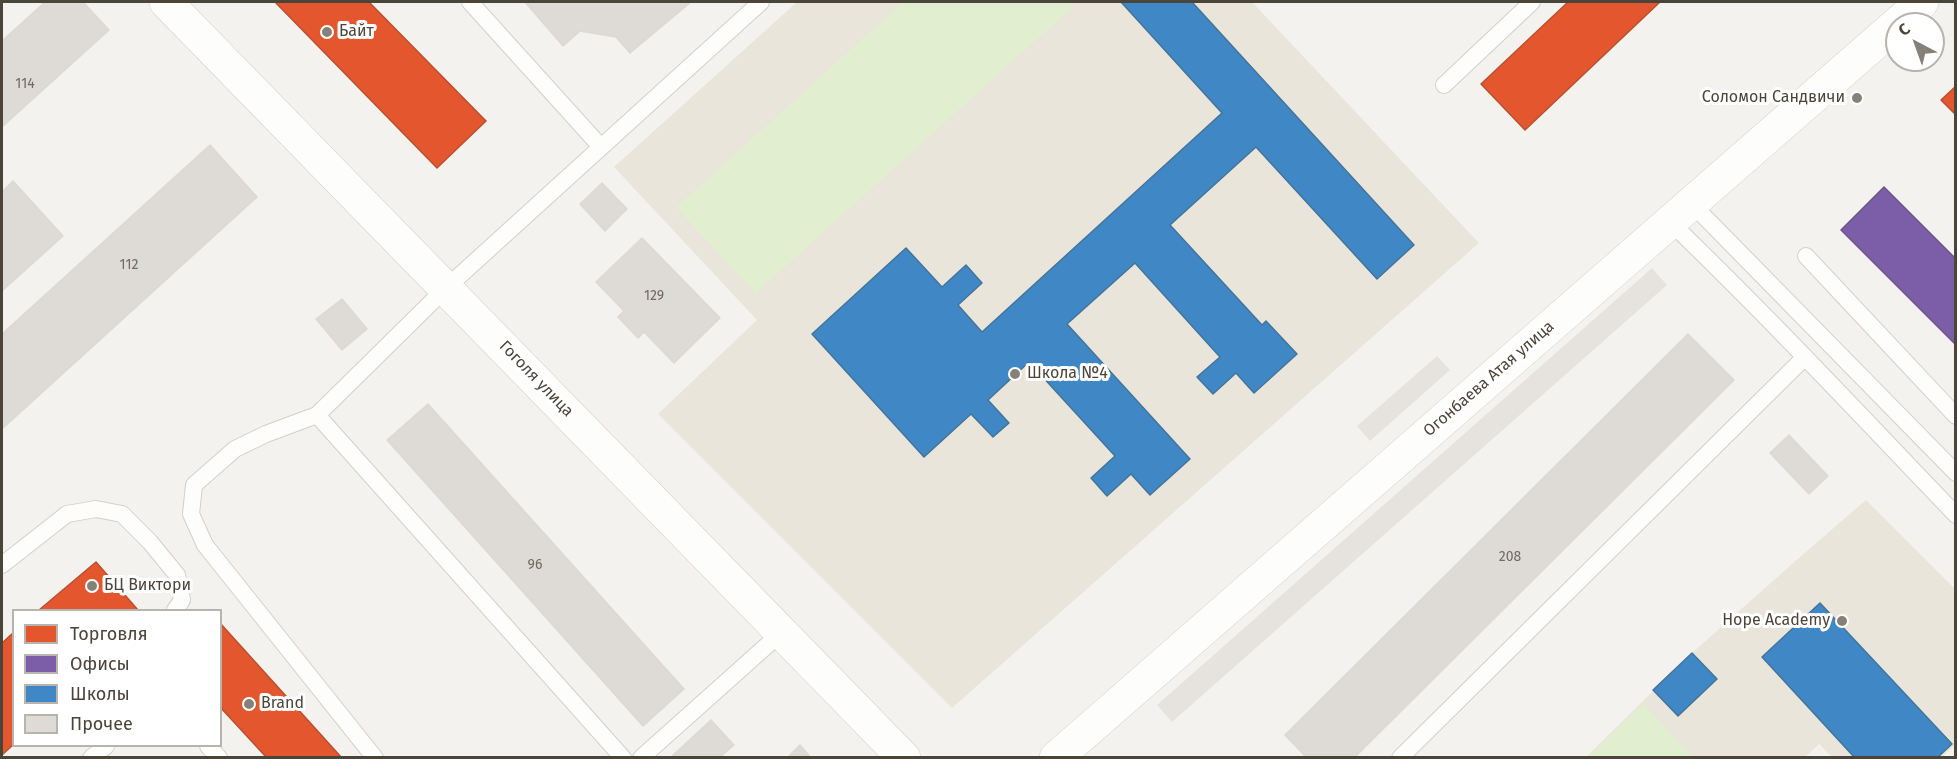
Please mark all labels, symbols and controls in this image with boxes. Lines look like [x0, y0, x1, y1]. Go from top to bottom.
north arrow [1885, 12, 1945, 72]
text: С [1894, 19, 1914, 40]
place label: Байт [339, 22, 374, 42]
marker: Байт [320, 25, 334, 39]
house number: 114 [15, 76, 35, 92]
place label: Соломон Сандвичи [1702, 88, 1845, 108]
marker: Соломон Сандвичи [1850, 91, 1864, 105]
house number: 112 [120, 257, 138, 273]
house number: 129 [644, 288, 664, 304]
street label: Огонбаева Атая улица [1420, 317, 1558, 441]
street label: Гоголя улица [495, 337, 577, 421]
place label: Школа №4 [1027, 364, 1108, 384]
marker: Школа №4 [1008, 367, 1022, 381]
house number: 208 [1499, 549, 1521, 565]
house number: 96 [528, 557, 542, 573]
place label: БЦ Виктори [104, 576, 191, 596]
marker: БЦ Виктори [85, 579, 99, 593]
legend [12, 609, 222, 747]
place label: Hope Academy [1722, 611, 1830, 631]
marker: Hope Academy [1835, 614, 1849, 628]
text: Торговля [70, 623, 148, 645]
text: Офисы [70, 653, 130, 675]
text: Школы [70, 683, 130, 705]
place label: Brand [261, 694, 304, 714]
marker: Brand [242, 697, 256, 711]
text: Прочее [70, 713, 133, 735]

